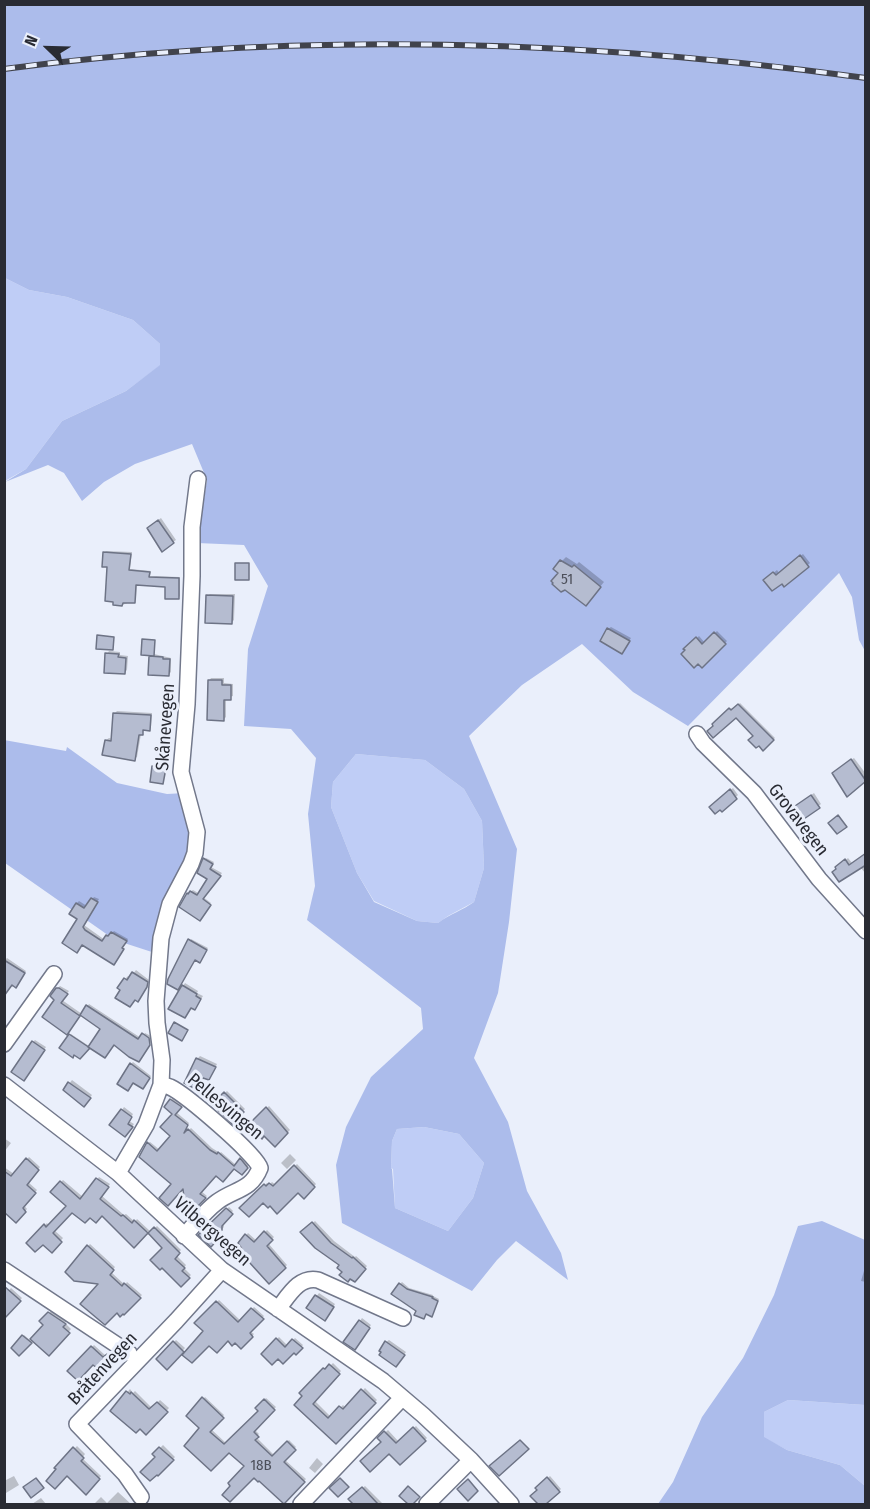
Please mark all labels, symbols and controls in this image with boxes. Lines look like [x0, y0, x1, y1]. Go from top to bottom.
north arrow [18, 18, 78, 78]
text: N [20, 33, 42, 49]
house number: 51 [561, 571, 573, 589]
street label: Skånevegen [152, 683, 180, 771]
street label: Grovavegen [763, 780, 833, 860]
street label: Pellesvingen [183, 1069, 267, 1145]
street label: Vilbergvegen [169, 1193, 255, 1271]
street label: Bråtenvegen [64, 1328, 142, 1410]
house number: 18B [250, 1457, 272, 1475]

